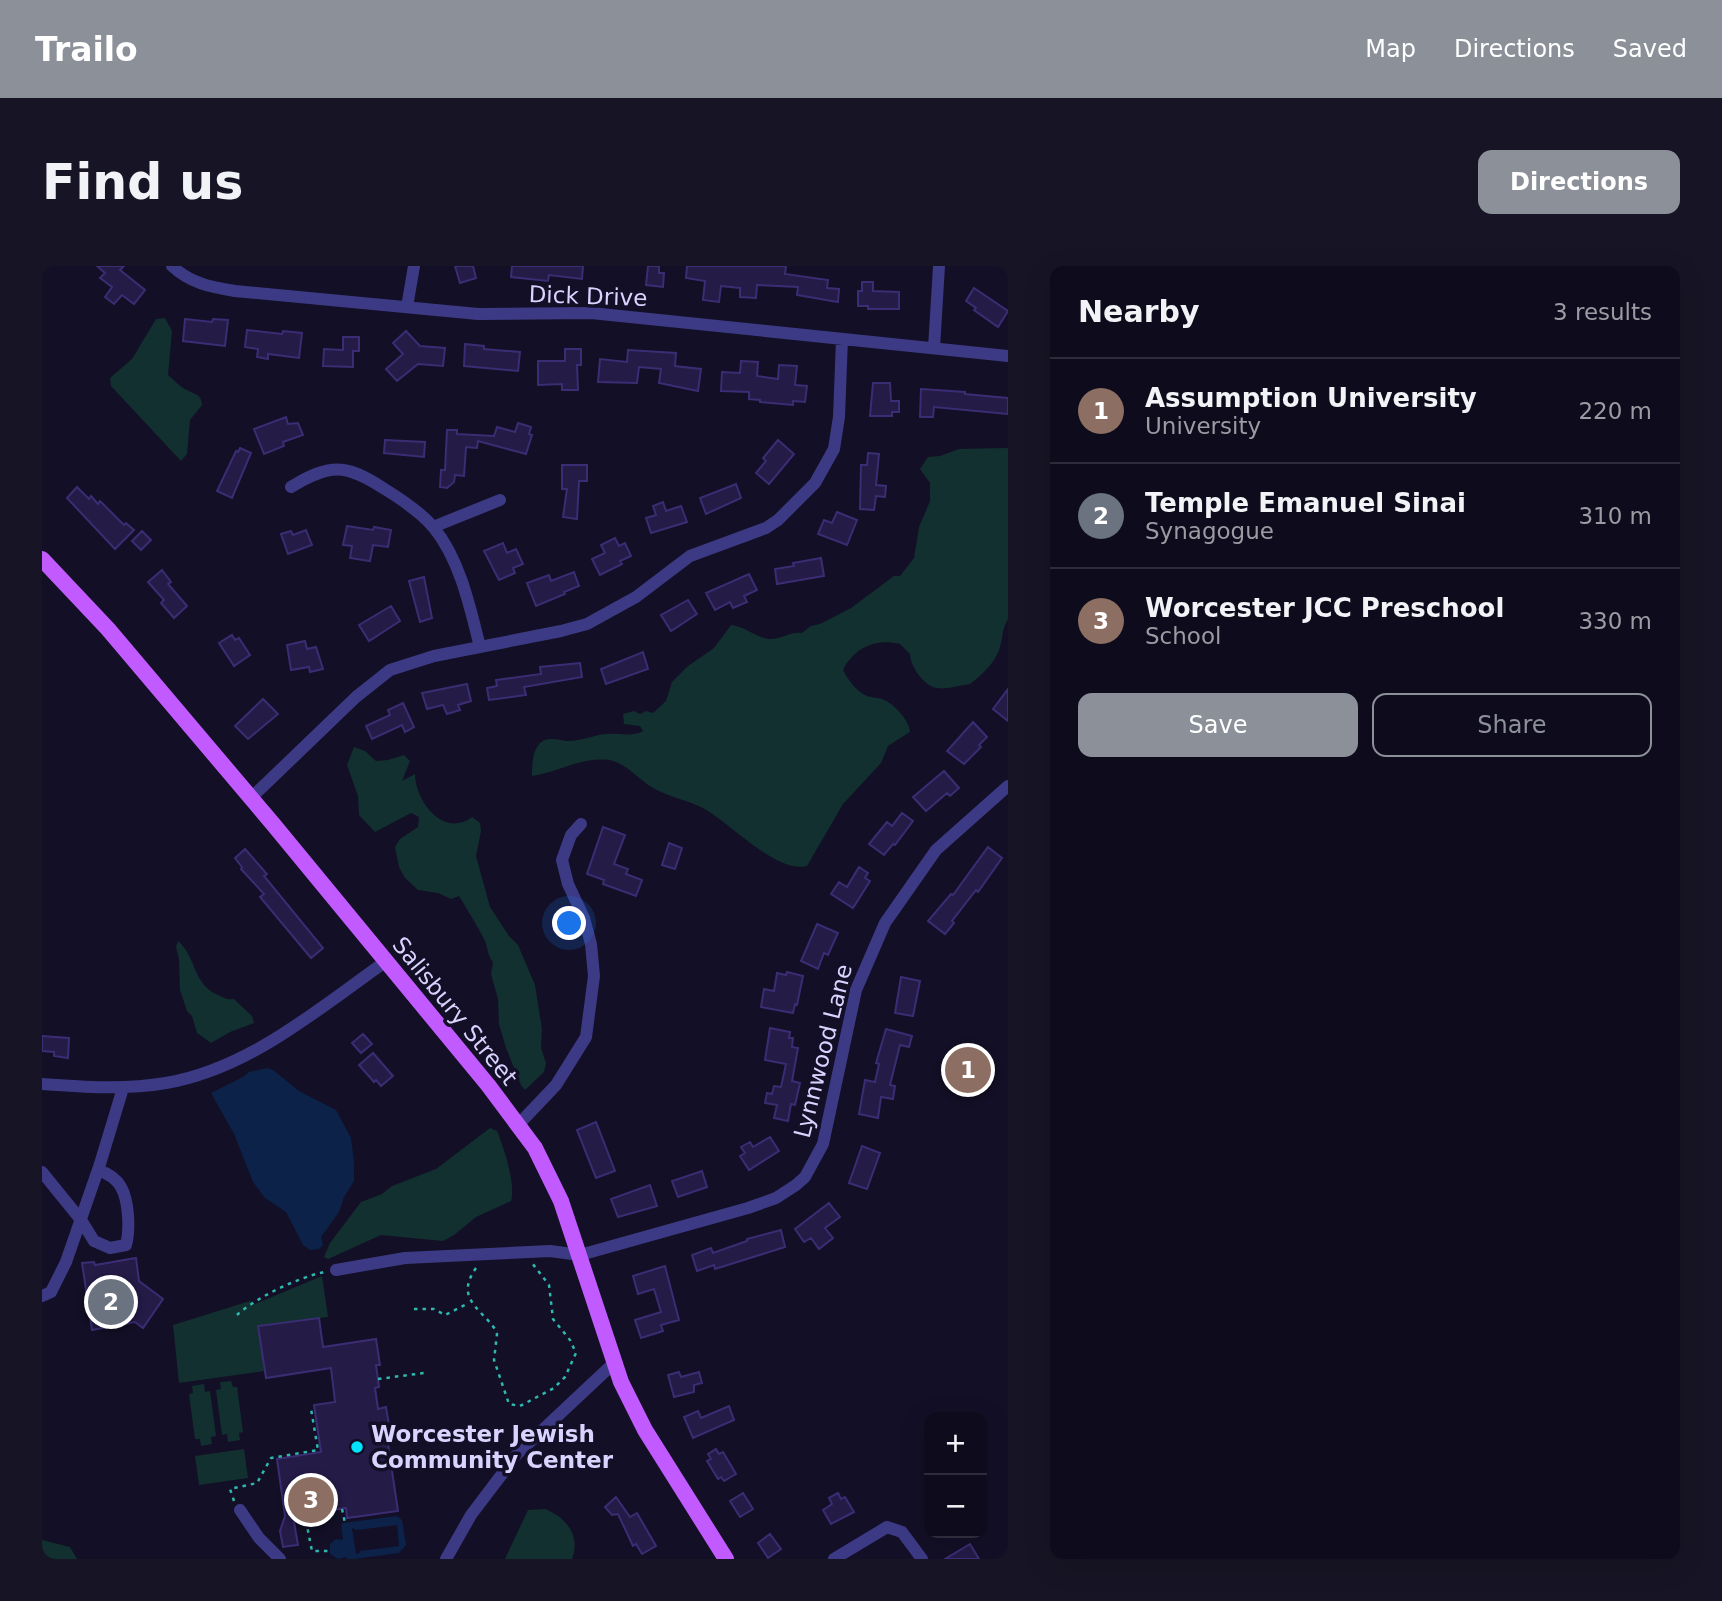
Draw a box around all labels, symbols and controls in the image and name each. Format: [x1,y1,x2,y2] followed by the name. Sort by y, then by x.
[35,30,138,69] text: Trailo
[1365,35,1416,63] text: Map
[1454,35,1575,63] text: Directions
[1613,35,1687,63] text: Saved
[1478,150,1680,214] button: Directions
[42,154,243,211] text: Find us
[528,281,648,311] street label: Dick Drive
[1078,294,1200,329] text: Nearby
[1553,299,1652,325] text: 3 results
[1145,383,1477,413] text: Assumption University
[1093,398,1109,424] text: 1
[1578,398,1652,424] text: 220 m
[1145,413,1261,439] text: University
[1145,488,1466,518] text: Temple Emanuel Sinai
[1093,503,1109,529] text: 2
[1578,503,1652,529] text: 310 m
[1145,518,1274,544] text: Synagogue
[1145,593,1504,623] text: Worcester JCC Preschool
[1093,608,1109,634] text: 3
[1578,608,1652,634] text: 330 m
[1145,623,1221,649] text: School
[1078,693,1358,757] button: Save
[1372,693,1652,757] button: Share
[552,906,586,940] your location
[387,932,523,1090] street label: Salisbury Street
[789,962,857,1140] street label: Lynnwood Lane
[945,1044,991,1096] pin: 1
[88,1276,134,1328] pin: 2
[924,1412,987,1538] map controls
[924,1412,987,1475] button: +
[371,1421,614,1473] place label: Worcester Jewish Community Center
[349,1439,365,1455] marker: Worcester Jewish Community Center
[288,1474,334,1526] pin: 3
[924,1475,987,1538] button: −

